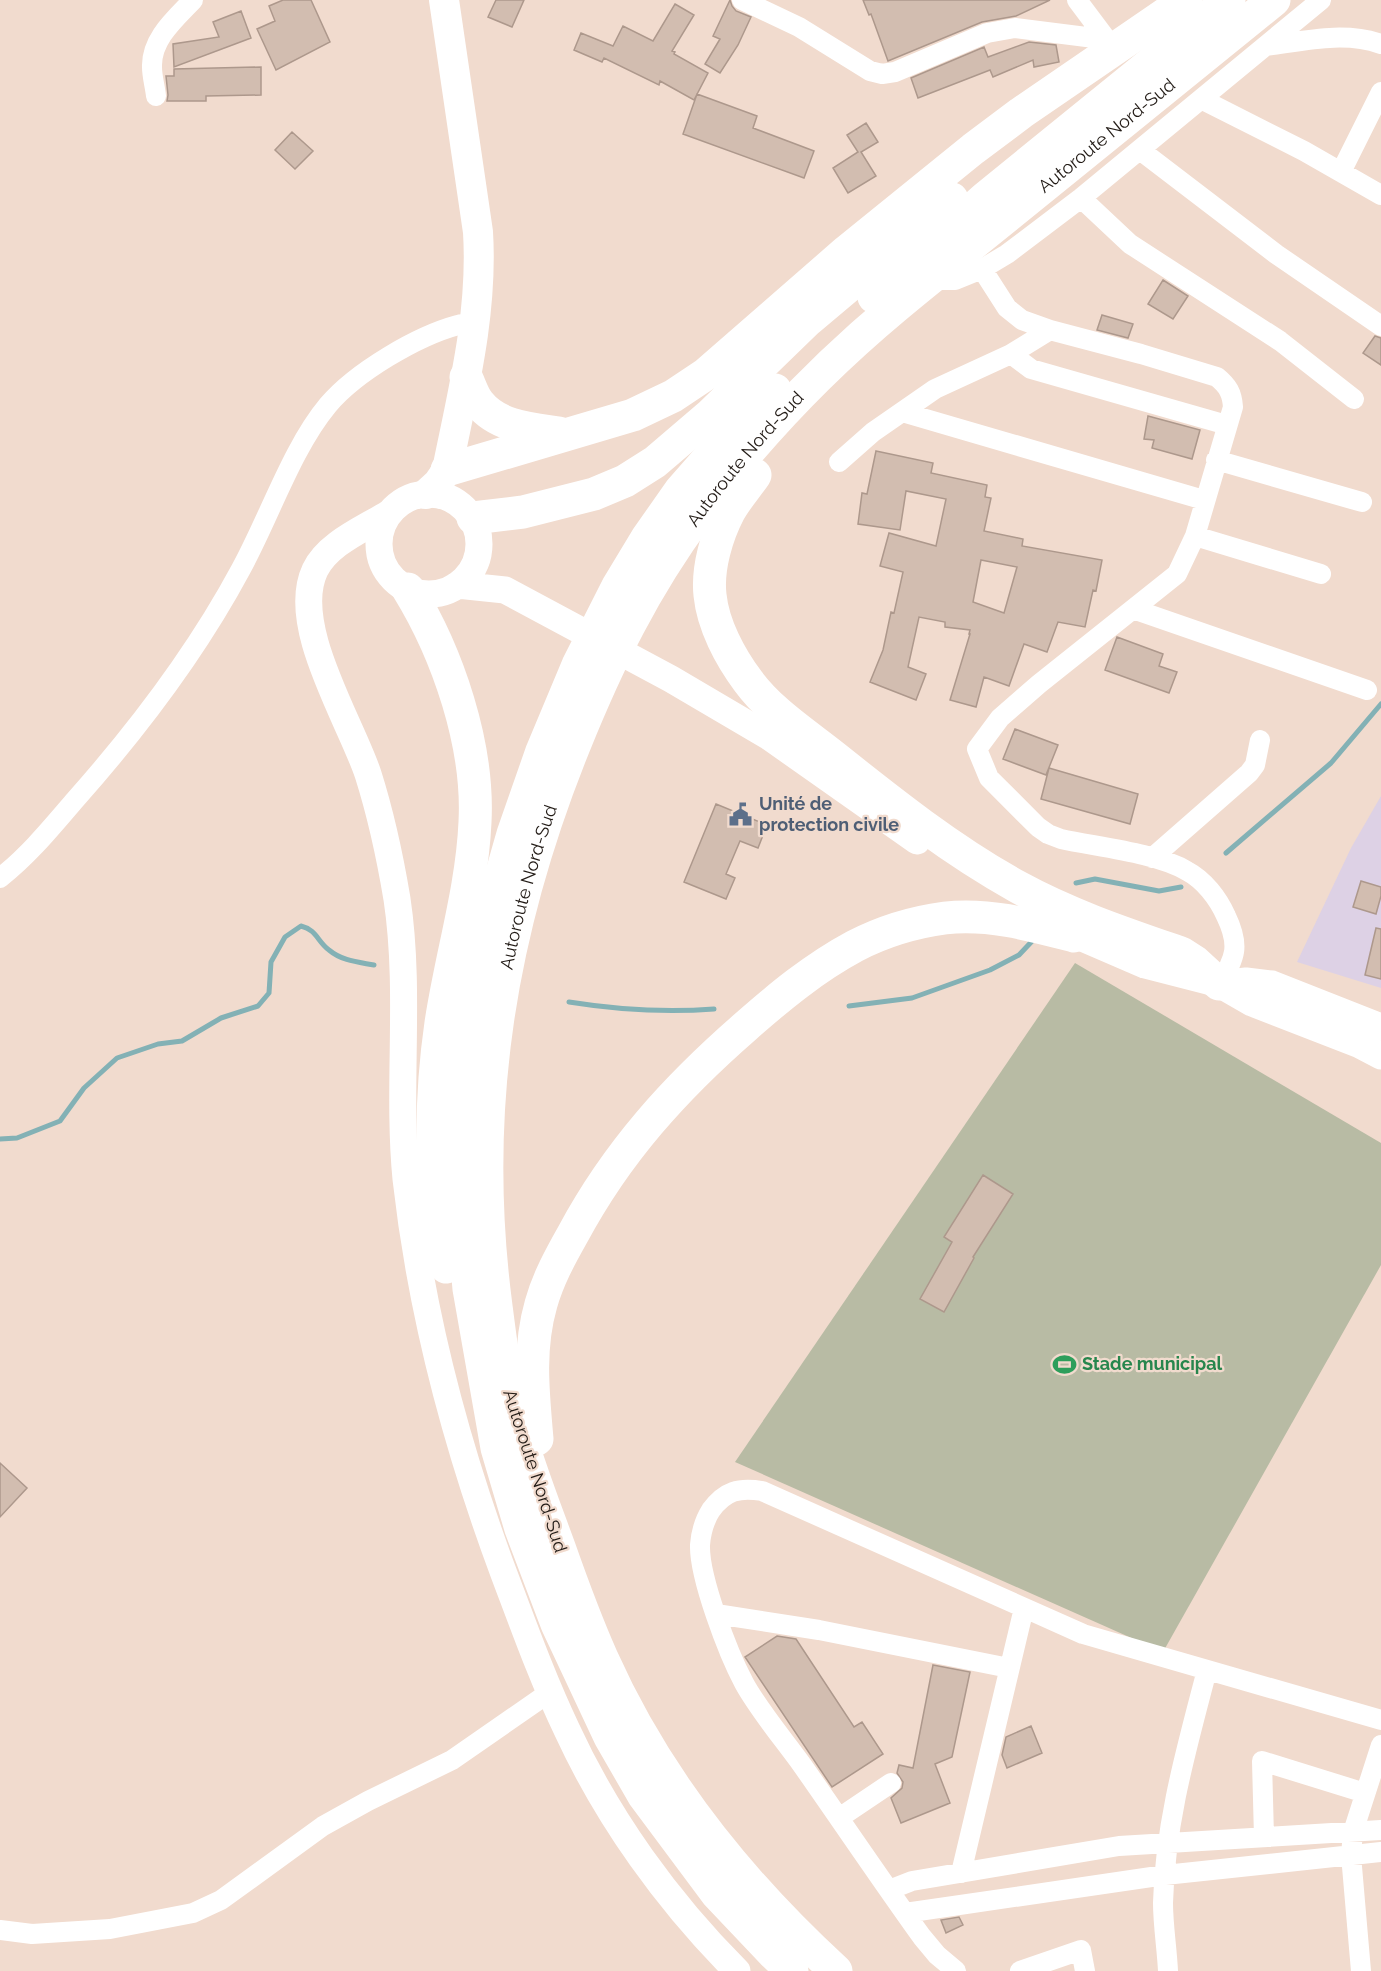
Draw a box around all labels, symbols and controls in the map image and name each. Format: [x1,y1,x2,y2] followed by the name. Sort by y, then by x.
[1034,74,1179,197] street label: Autoroute Nord-Sud
[682,387,808,530] street label: Autoroute Nord-Sud
[759,793,899,835] place label: Unité de protection civile
[728,801,754,827] public building icon: Unité de protection civile
[496,802,561,971] street label: Autoroute Nord-Sud
[1051,1351,1077,1377] sports icon: Stade municipal
[1082,1353,1223,1374] place label: Stade municipal
[499,1387,572,1555] street label: Autoroute Nord-Sud

